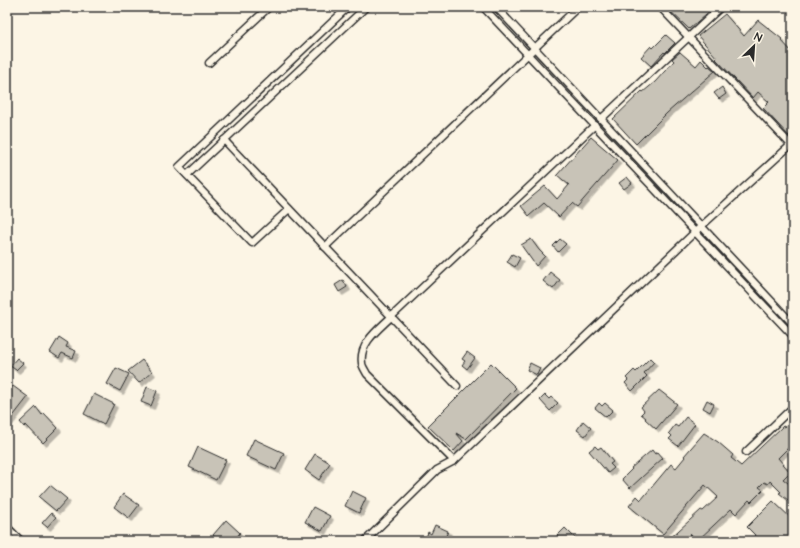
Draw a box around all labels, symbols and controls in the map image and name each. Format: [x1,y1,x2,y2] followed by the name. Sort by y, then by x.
[734,26,774,66] north arrow
[752,29,764,46] text: N

